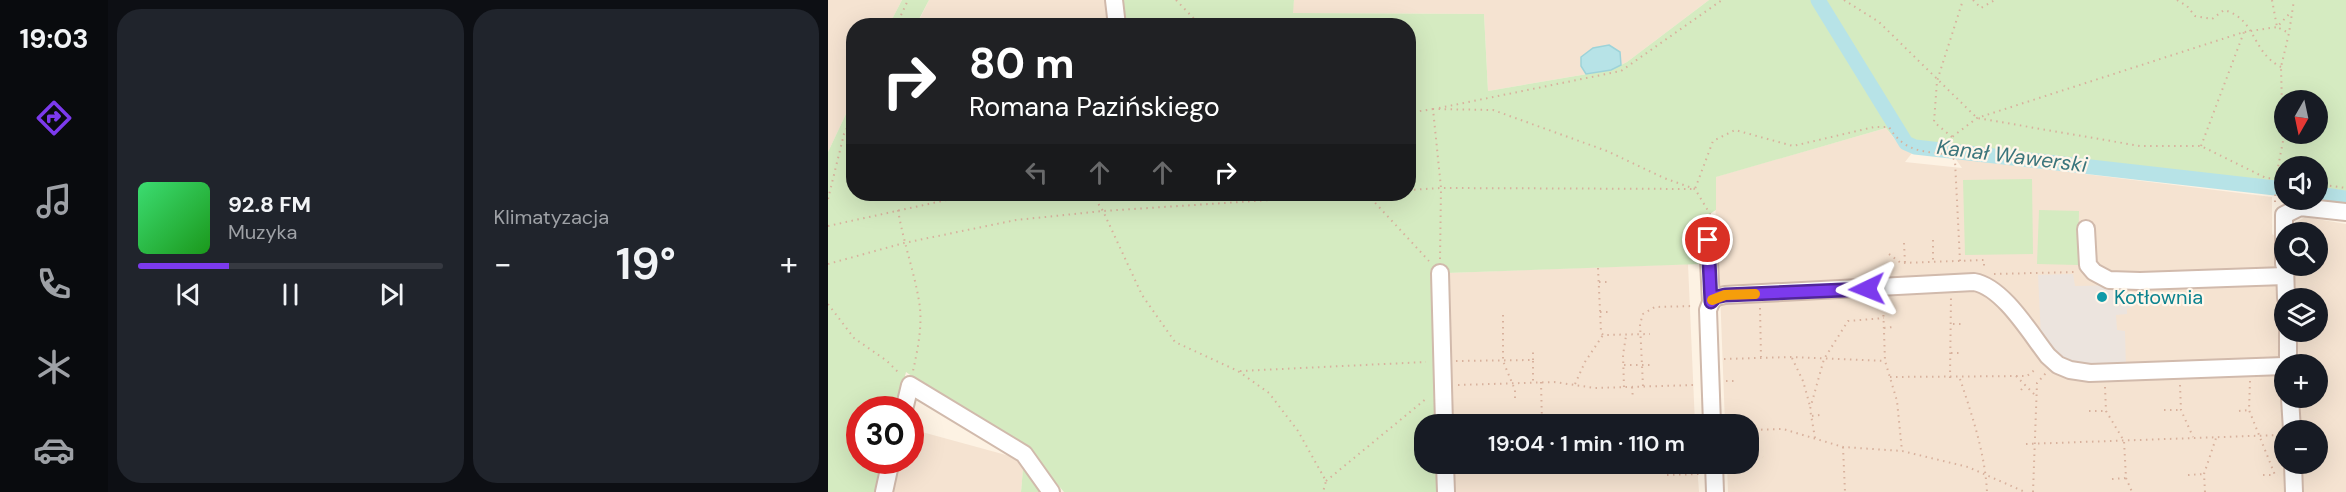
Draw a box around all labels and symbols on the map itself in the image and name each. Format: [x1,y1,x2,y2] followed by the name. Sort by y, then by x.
[2274,90,2328,144] north arrow
[1935,133,2090,179] water label: Kanał Wawerski
[1682,214,1733,265] pin
[1835,257,1899,321] position arrow
[2114,284,2203,310] place label: Kotłownia
[2095,290,2109,304] marker: Kotłownia
[846,396,924,474] speed limit sign: 30

